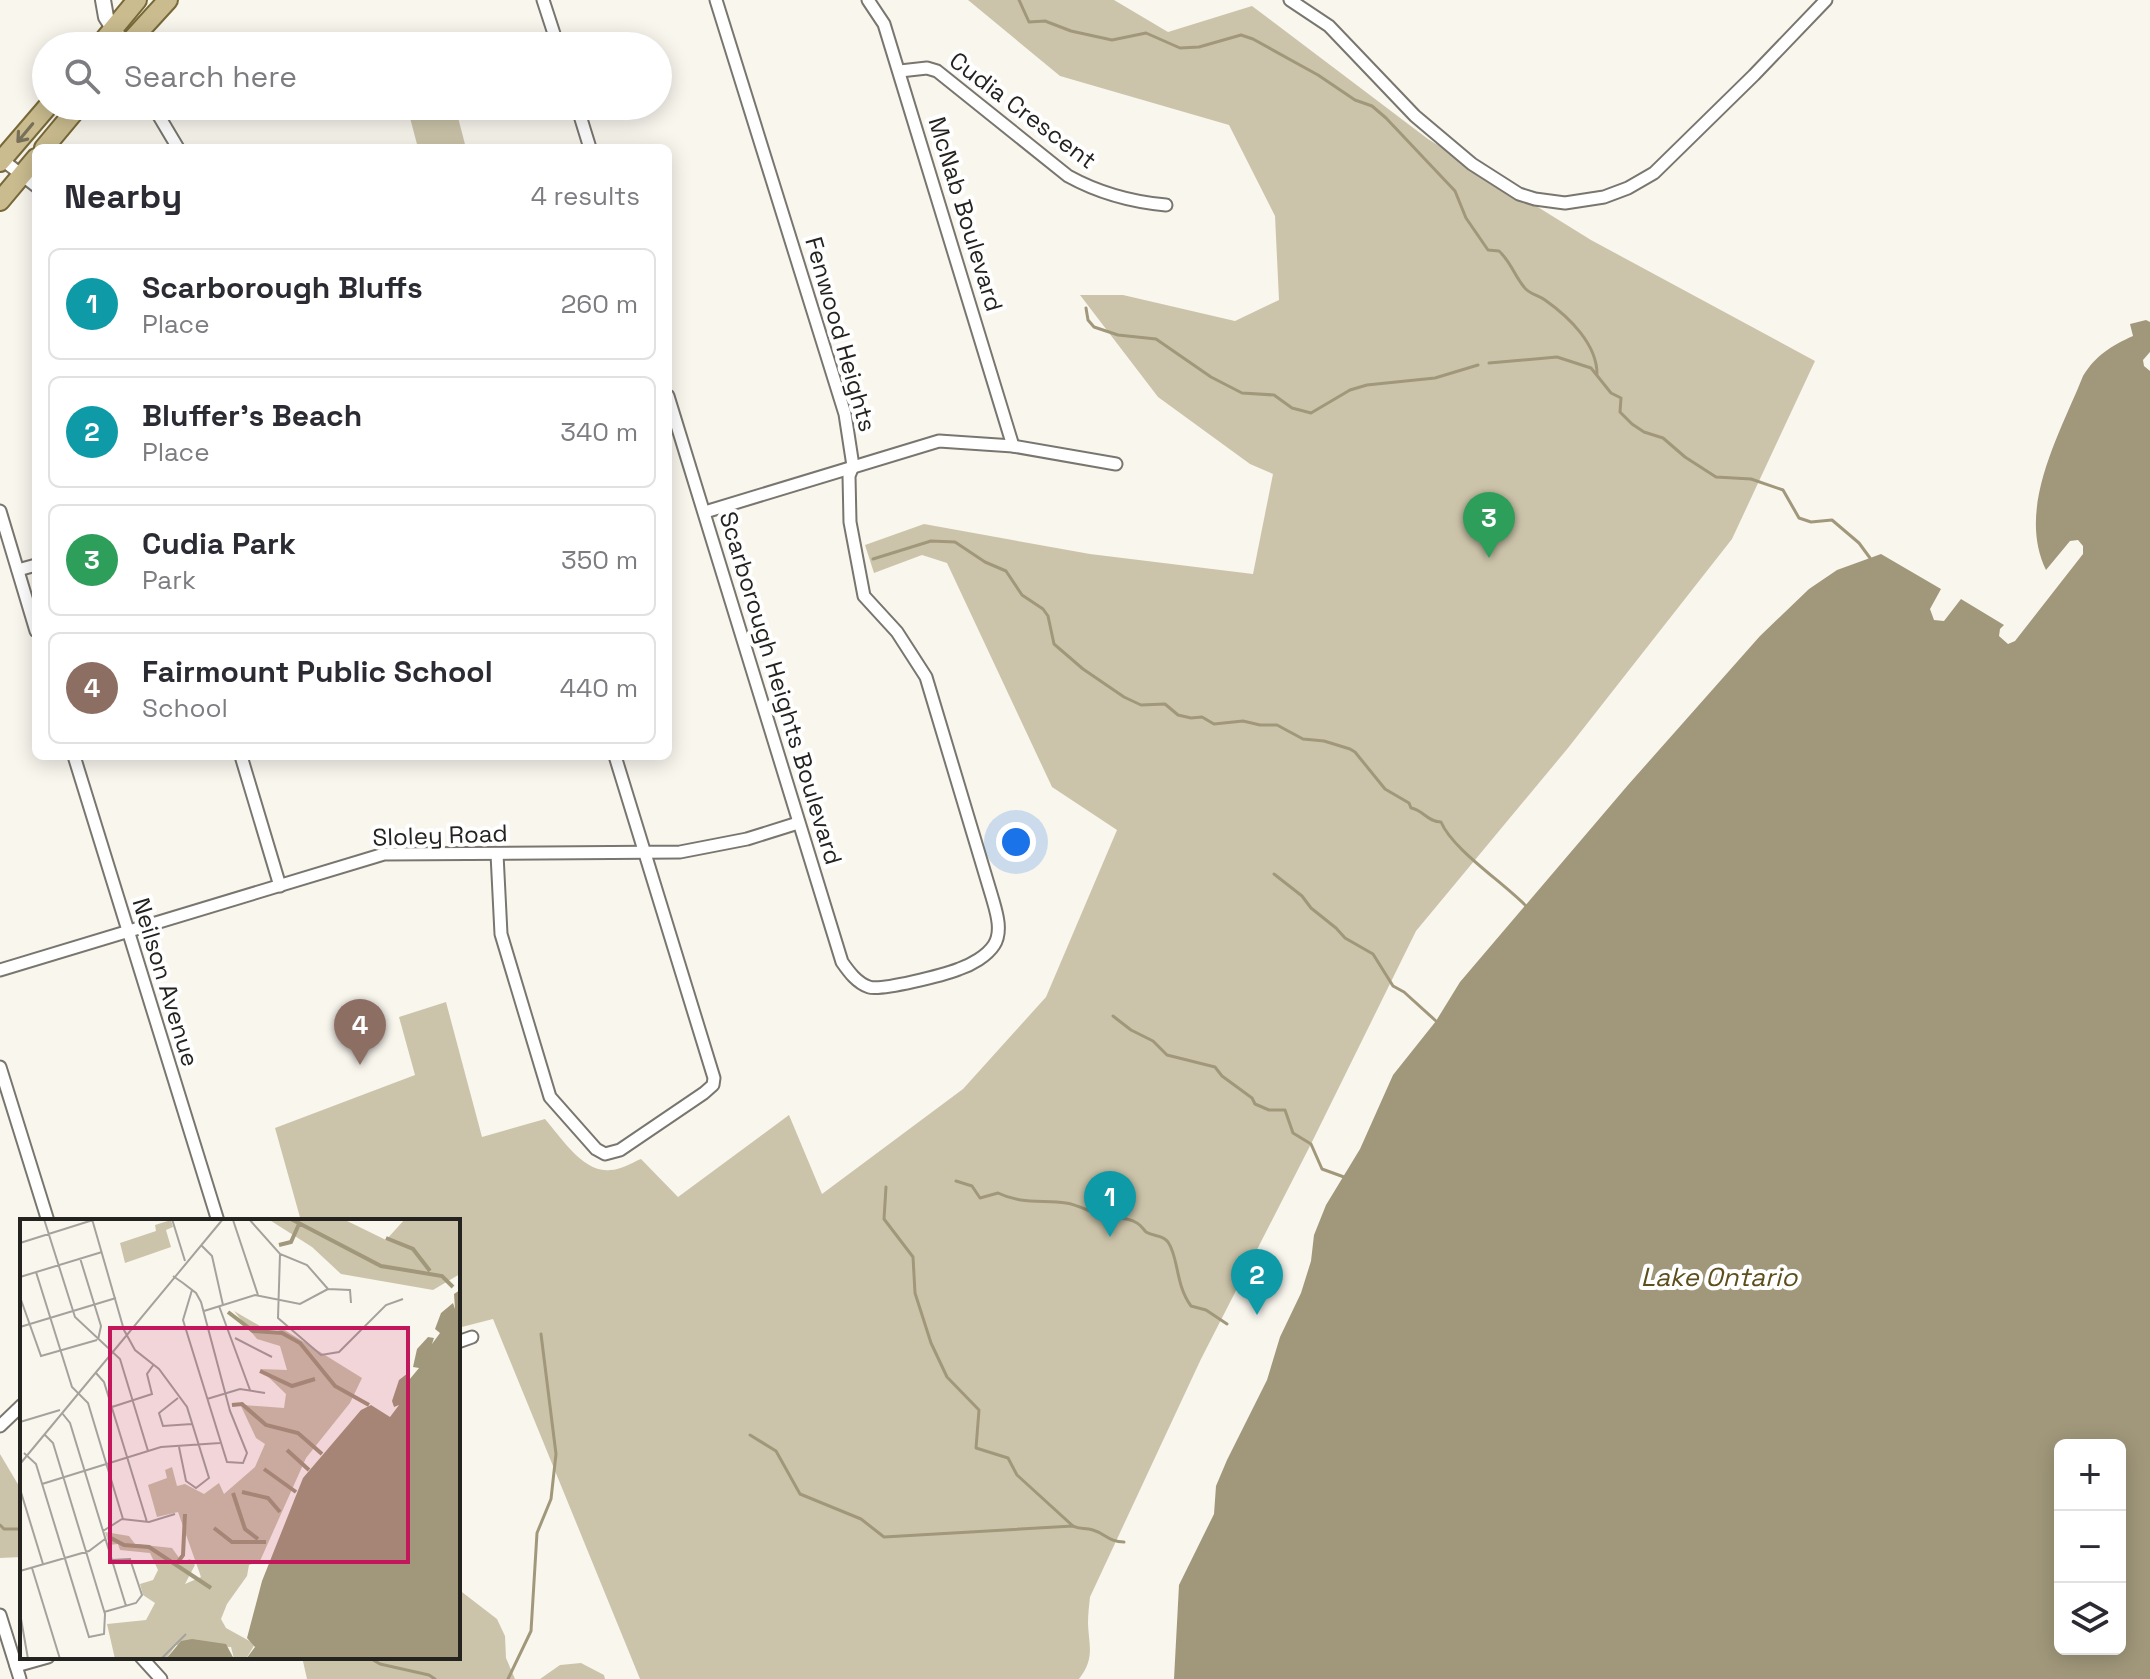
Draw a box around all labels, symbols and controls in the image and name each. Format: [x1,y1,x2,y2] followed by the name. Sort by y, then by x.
[32,32,672,120] search box
[943,45,1103,175] street label: Cudia Crescent
[60,54,104,98] icon: search
[124,57,297,96] text: Search here
[922,113,1010,315] street label: McNab Boulevard
[16,122,34,142] one-way arrow
[64,175,182,218] text: Nearby
[531,179,640,213] text: 4 results
[798,233,884,435] street label: Fenwood Heights
[142,268,423,307] text: Scarborough Bluffs
[86,287,98,321] text: 1
[561,287,638,321] text: 260 m
[142,307,210,341] text: Place
[142,396,362,435] text: Bluffer's Beach
[84,415,100,449] text: 2
[560,415,638,449] text: 340 m
[142,435,210,469] text: Place
[1463,492,1515,558] pin: 3
[712,508,850,868] street label: Scarborough Heights Boulevard
[142,524,296,563] text: Cudia Park
[84,543,100,577] text: 3
[561,543,638,577] text: 350 m
[142,563,196,597] text: Park
[142,652,493,691] text: Fairmount Public School
[84,671,100,705] text: 4
[560,671,638,705] text: 440 m
[142,691,228,725] text: School
[372,817,508,853] street label: Sloley Road
[996,822,1036,862] your location
[126,894,206,1070] street label: Neilson Avenue
[334,999,386,1065] pin: 4
[1084,1171,1136,1237] pin: 1
[20,1219,460,1659] inset map
[1231,1249,1283,1315] pin: 2
[1641,1260,1798,1294] water label: Lake Ontario
[2054,1439,2126,1655] map controls
[2054,1439,2126,1511] button: +
[2054,1511,2126,1583] button: −
[2054,1583,2126,1655] button: layers

